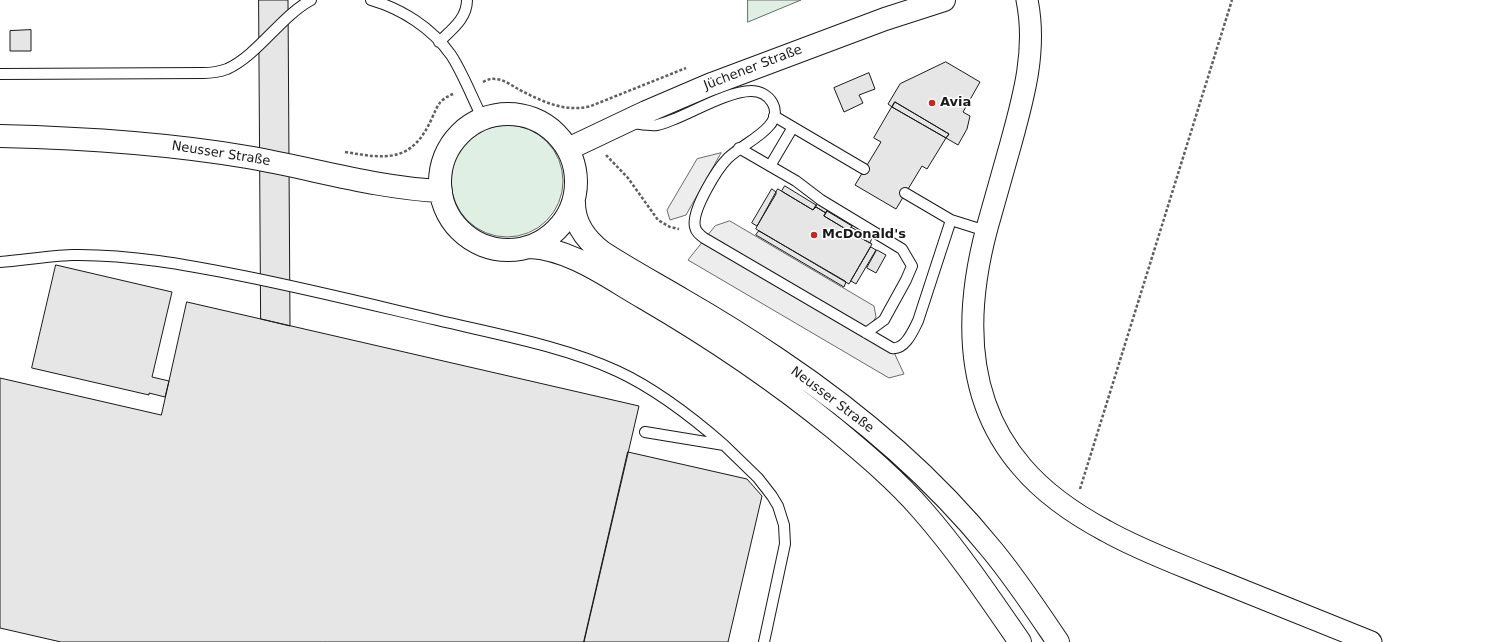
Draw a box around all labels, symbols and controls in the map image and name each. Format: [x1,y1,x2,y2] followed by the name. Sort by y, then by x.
[702,42,804,94] street label: Jüchener Straße
[940,95,971,111] place label: Avia
[927,98,937,108] marker: Avia
[170,138,272,170] street label: Neusser Straße
[822,227,906,243] place label: McDonald's
[809,230,819,240] marker: McDonald's
[787,364,877,436] street label: Neusser Straße

